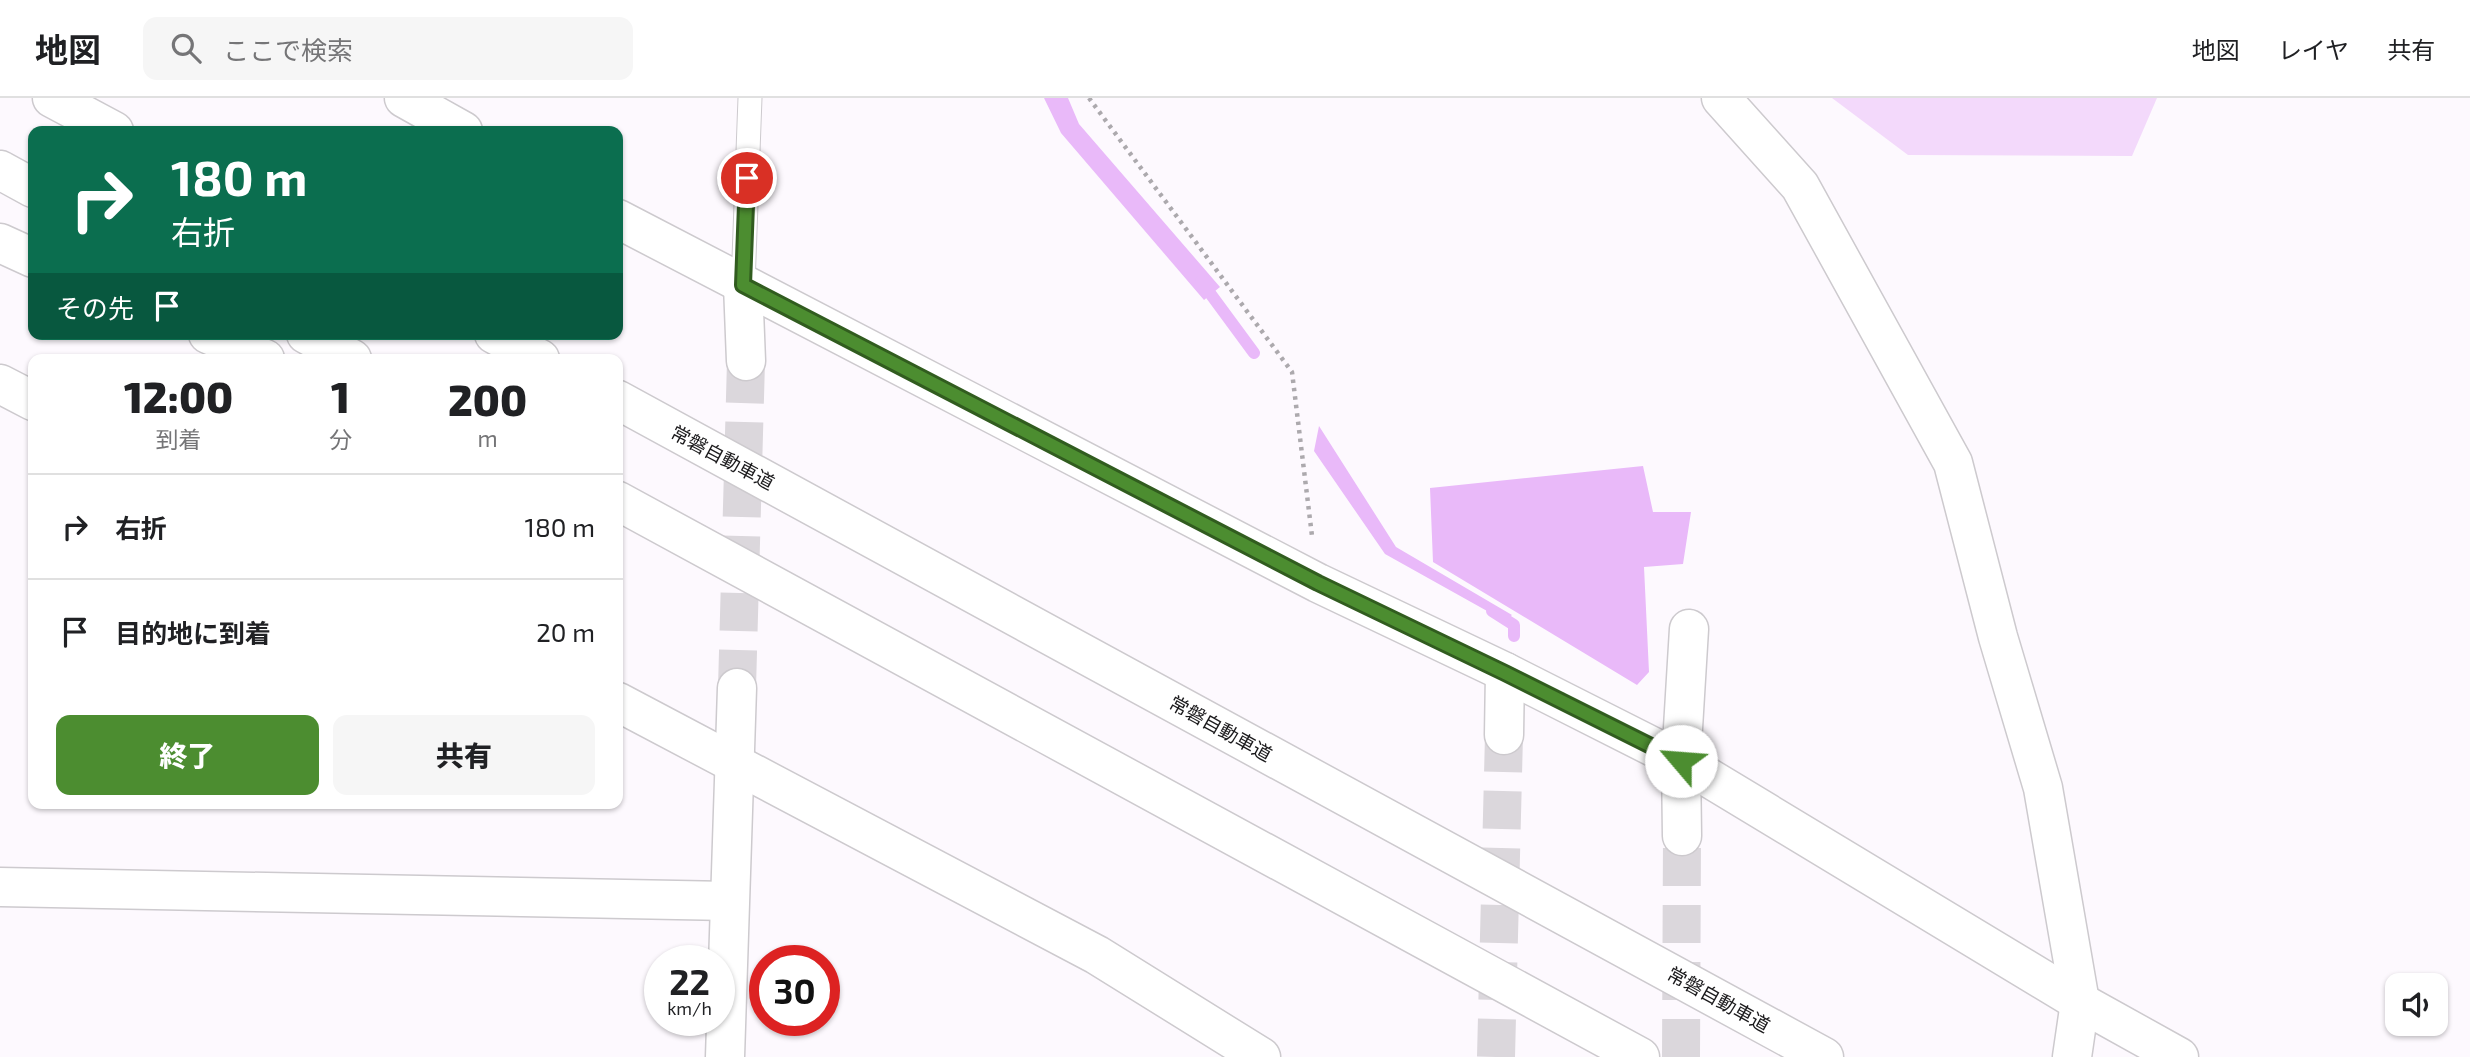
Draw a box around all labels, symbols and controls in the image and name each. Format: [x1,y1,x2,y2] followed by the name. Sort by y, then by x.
[143,17,633,80] search box
[35,29,101,69] text: 地図
[167,29,205,67] icon: search
[223,34,353,65] text: ここで検索
[2192,35,2240,64] text: 地図
[2278,35,2349,64] text: レイヤ
[2387,35,2435,64] text: 共有
[171,147,307,206] text: 180 m
[717,148,777,208] pin
[56,154,147,245] icon: right
[728,159,766,197] icon: arrive
[171,212,235,250] text: 右折
[148,287,186,325] icon: arrive
[56,292,134,323] text: その先
[124,371,233,421] text: 12:00
[331,371,350,421] text: 1
[448,374,527,424] text: 200
[667,420,779,494] street label: 常磐自動車道
[477,424,498,452] text: m
[156,425,202,453] text: 到着
[329,425,352,453] text: 分
[56,508,94,546] icon: right
[525,511,595,542] text: 180 m
[115,512,167,543] text: 右折
[56,613,94,651] icon: arrive
[536,616,595,647] text: 20 m
[115,617,271,648] text: 目的地に到着
[1166,690,1276,766] street label: 常磐自動車道
[56,715,319,795] button: 終了
[333,715,595,795] button: 共有
[1644,724,1718,798] position arrow
[749,945,840,1036] speed limit sign: 30
[669,960,710,1002] text: 22
[1664,961,1774,1037] street label: 常磐自動車道
[2385,973,2448,1036] map controls
[2385,973,2448,1036] button: sound
[667,997,712,1019] text: km/h

